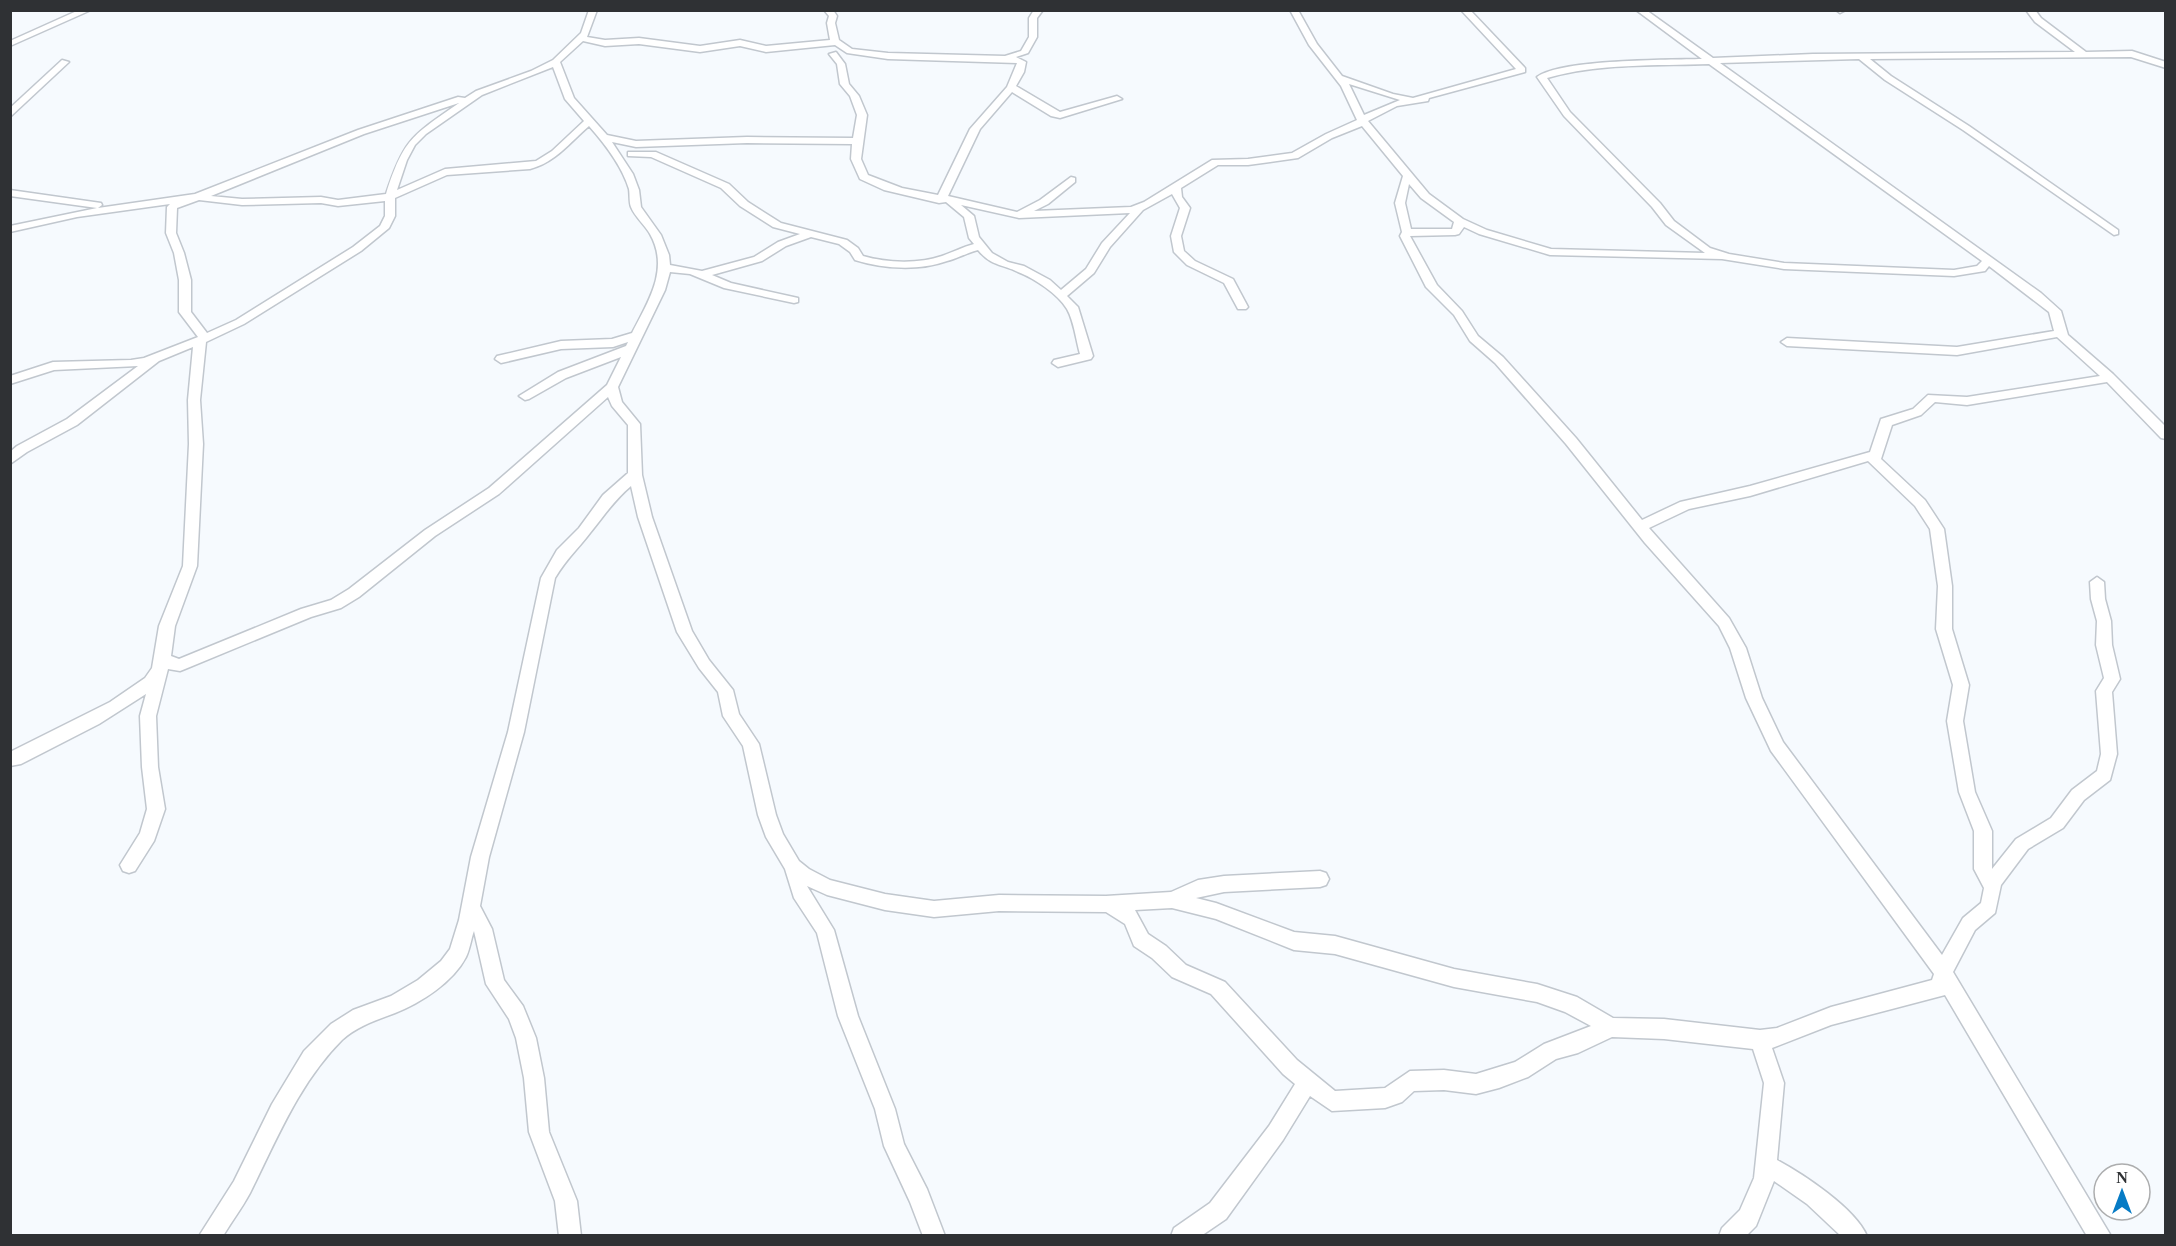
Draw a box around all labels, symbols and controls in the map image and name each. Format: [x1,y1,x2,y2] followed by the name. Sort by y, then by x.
[2092,1162,2152,1222] north arrow
[2116,1169,2128,1186] text: N

